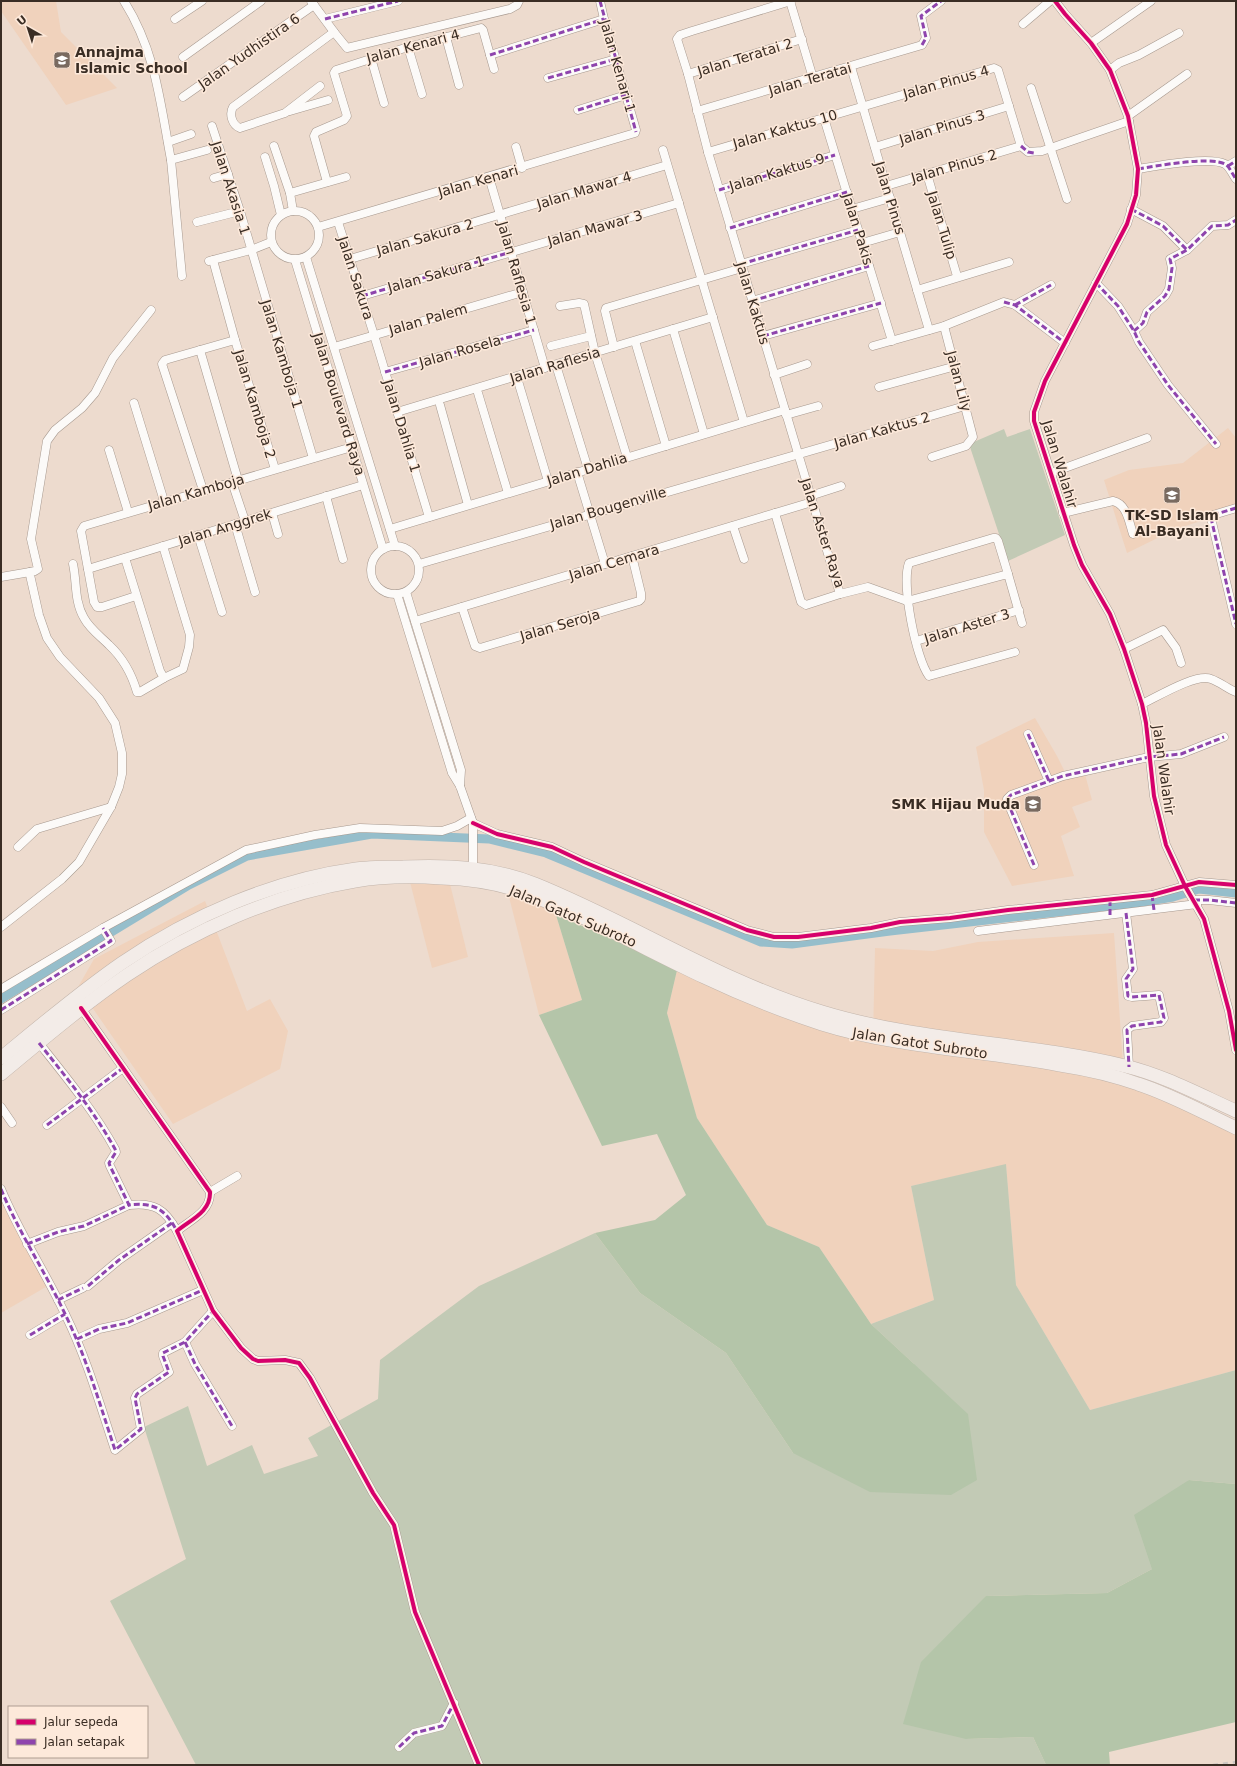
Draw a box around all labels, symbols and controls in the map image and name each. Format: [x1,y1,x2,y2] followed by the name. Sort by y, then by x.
[8,8,48,48] north arrow
[194,10,303,93] street label: Jalan Yudhistira 6
[14,13,30,28] text: U
[597,17,639,114] street label: Jalan Kenari 1
[364,26,462,66] street label: Jalan Kenari 4
[694,35,795,79] street label: Jalan Teratai 2
[75,44,188,76] place label: Annajma Islamic School
[52,50,72,70] school or university icon: Annajma Islamic School
[766,60,853,99] street label: Jalan Teratai
[900,62,991,102] street label: Jalan Pinus 4
[730,106,839,152] street label: Jalan Kaktus 10
[896,106,987,148] street label: Jalan Pinus 3
[208,138,254,237] street label: Jalan Akasia 1
[908,146,999,186] street label: Jalan Pinus 2
[726,150,827,194] street label: Jalan Kaktus 9
[871,159,909,236] street label: Jalan Pinus
[435,162,520,200] street label: Jalan Kenari
[534,168,633,212] street label: Jalan Mawar 4
[924,188,960,261] street label: Jalan Tulip
[839,190,876,267] street label: Jalan Pakis
[545,207,644,250] street label: Jalan Mawar 3
[374,215,475,259] street label: Jalan Sakura 2
[494,218,539,327] street label: Jalan Raflesia 1
[335,233,377,322] street label: Jalan Sakura
[385,252,486,296] street label: Jalan Sakura 1
[733,259,773,346] street label: Jalan Kaktus
[258,297,306,410] street label: Jalan Kamboja 1
[386,300,469,338] street label: Jalan Palem
[309,330,368,477] street label: Jalan Boulevard Raya
[416,332,503,371] street label: Jalan Rosela
[507,344,602,387] street label: Jalan Raflesia
[231,347,279,460] street label: Jalan Kamboja 2
[943,348,975,413] street label: Jalan Lily
[380,377,424,474] street label: Jalan Dahlia 1
[831,409,932,452] street label: Jalan Kaktus 2
[1039,417,1081,510] street label: Jalan Walahir
[544,449,629,489] street label: Jalan Dahlia
[145,471,246,514] street label: Jalan Kamboja
[797,475,848,590] street label: Jalan Aster Raya
[547,484,668,533] street label: Jalan Bougenville
[1162,485,1182,505] school or university icon: TK-SD Islam Al-Bayani
[175,505,275,549] street label: Jalan Anggrek
[1125,507,1219,539] place label: TK-SD Islam Al-Bayani
[566,541,661,584] street label: Jalan Cemara
[921,605,1012,647] street label: Jalan Aster 3
[517,606,602,644] street label: Jalan Seroja
[1150,723,1178,816] street label: Jalan Walahir
[1023,794,1043,814] school or university icon: SMK Hijau Muda
[891,796,1020,812] place label: SMK Hijau Muda
[506,882,639,950] street label: Jalan Gatot Subroto
[850,1024,989,1062] street label: Jalan Gatot Subroto
[8,1706,148,1758] legend
[43,1715,118,1729] text: Jalur sepeda
[43,1735,125,1749] text: Jalan setapak

